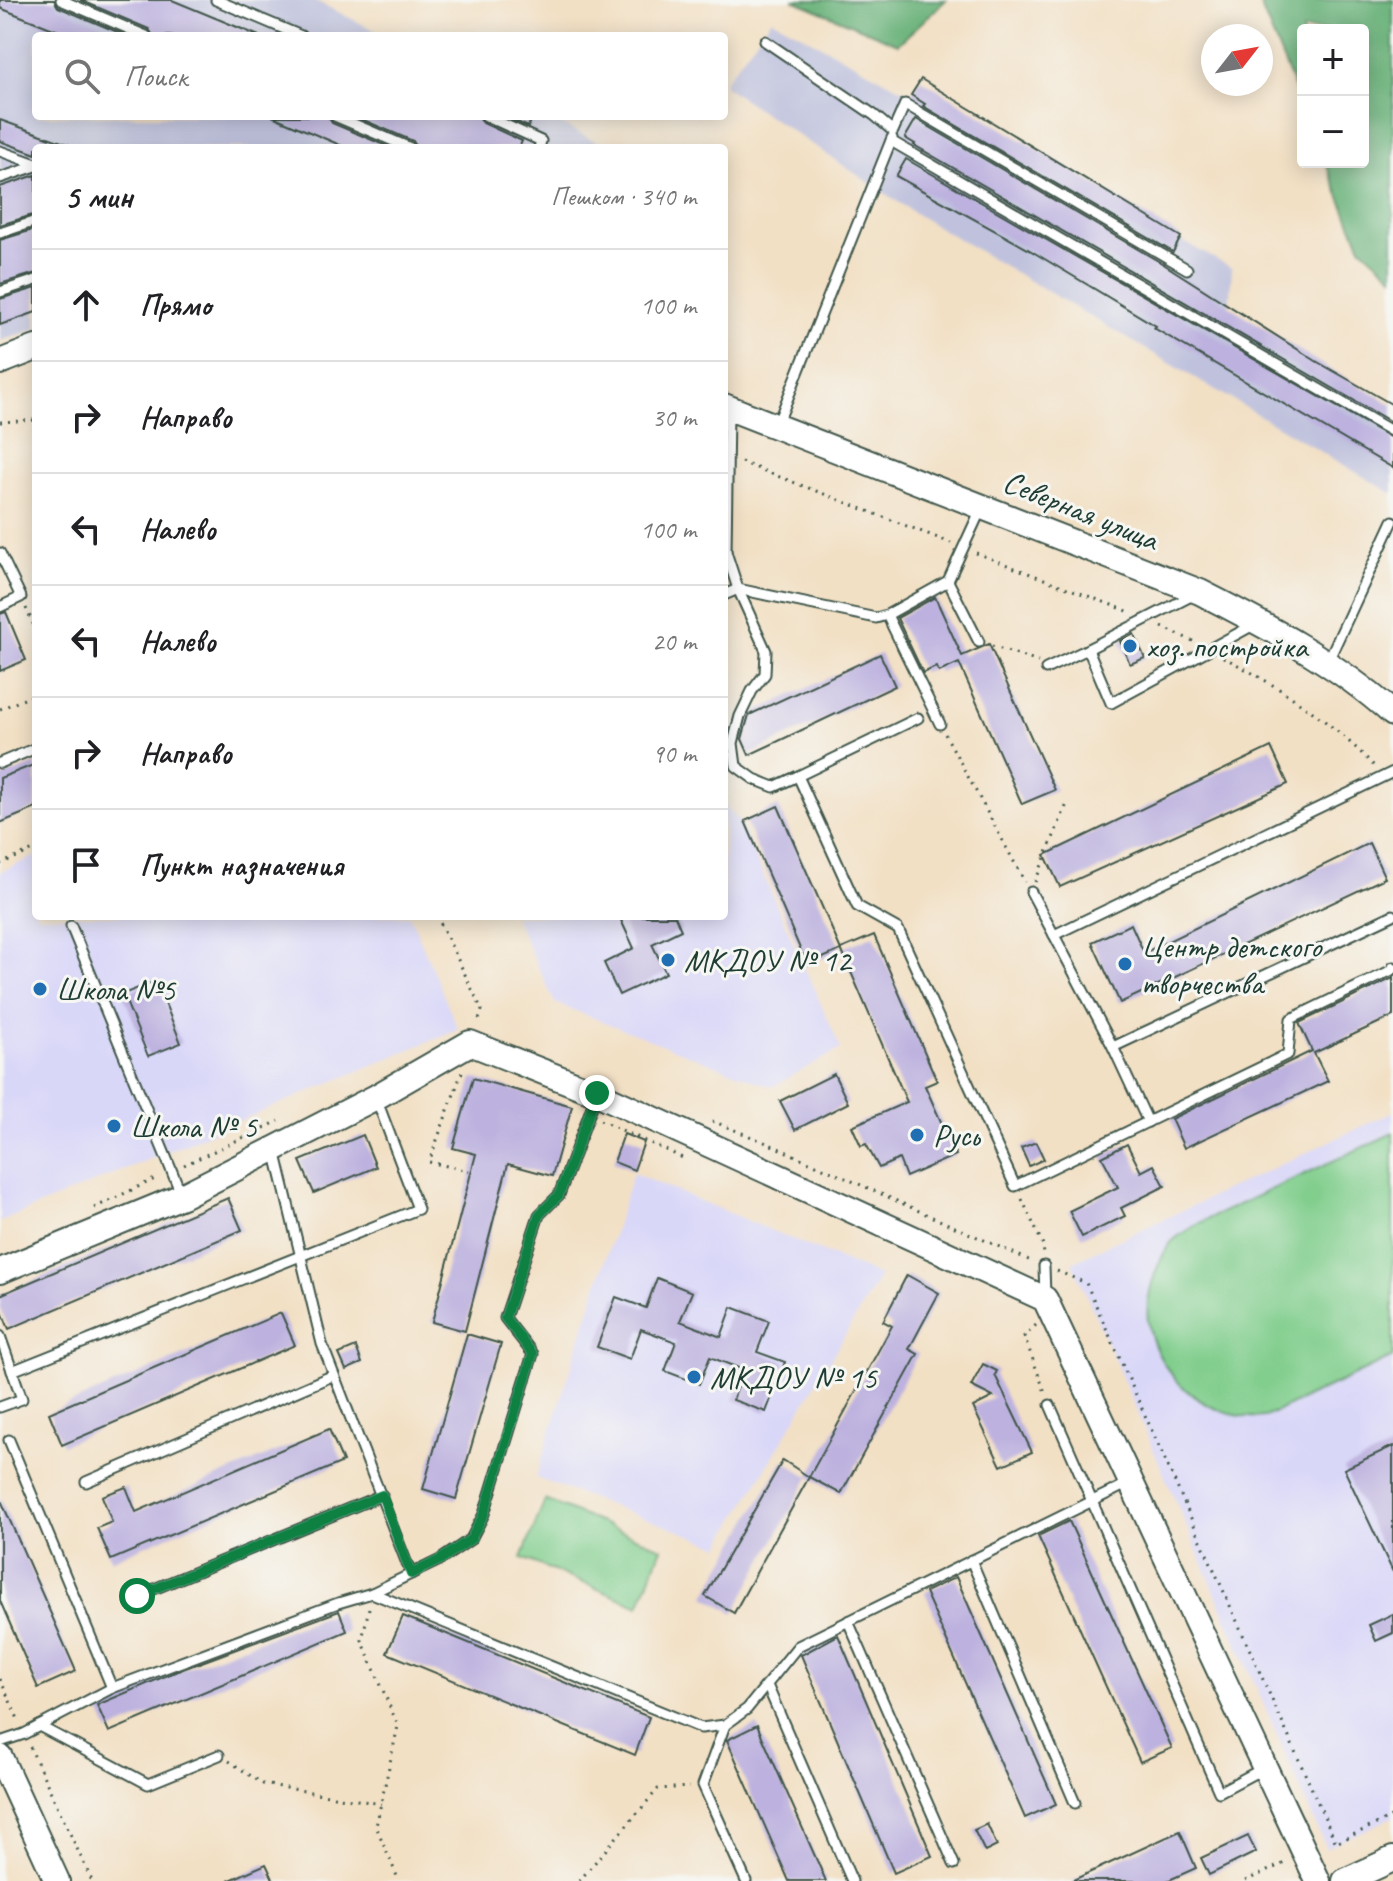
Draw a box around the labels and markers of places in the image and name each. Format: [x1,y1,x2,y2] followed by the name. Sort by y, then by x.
[1146,626,1309,667] place label: хоз. постройка
[1121,637,1139,655] marker: хоз. постройка
[1141,926,1323,1004] place label: Центр детского творчества
[684,940,853,981] place label: МКДОУ № 12
[659,951,677,969] marker: МКДОУ № 12
[1116,955,1134,973] marker: Центр детского творчества
[56,969,177,1010] place label: Школа №5
[31,980,49,998] marker: Школа №5
[130,1106,259,1147] place label: Школа № 5
[933,1115,981,1156] place label: Русь
[105,1117,123,1135] marker: Школа № 5
[908,1126,926,1144] marker: Русь
[710,1357,878,1398] place label: МКДОУ № 15
[685,1368,703,1386] marker: МКДОУ № 15

